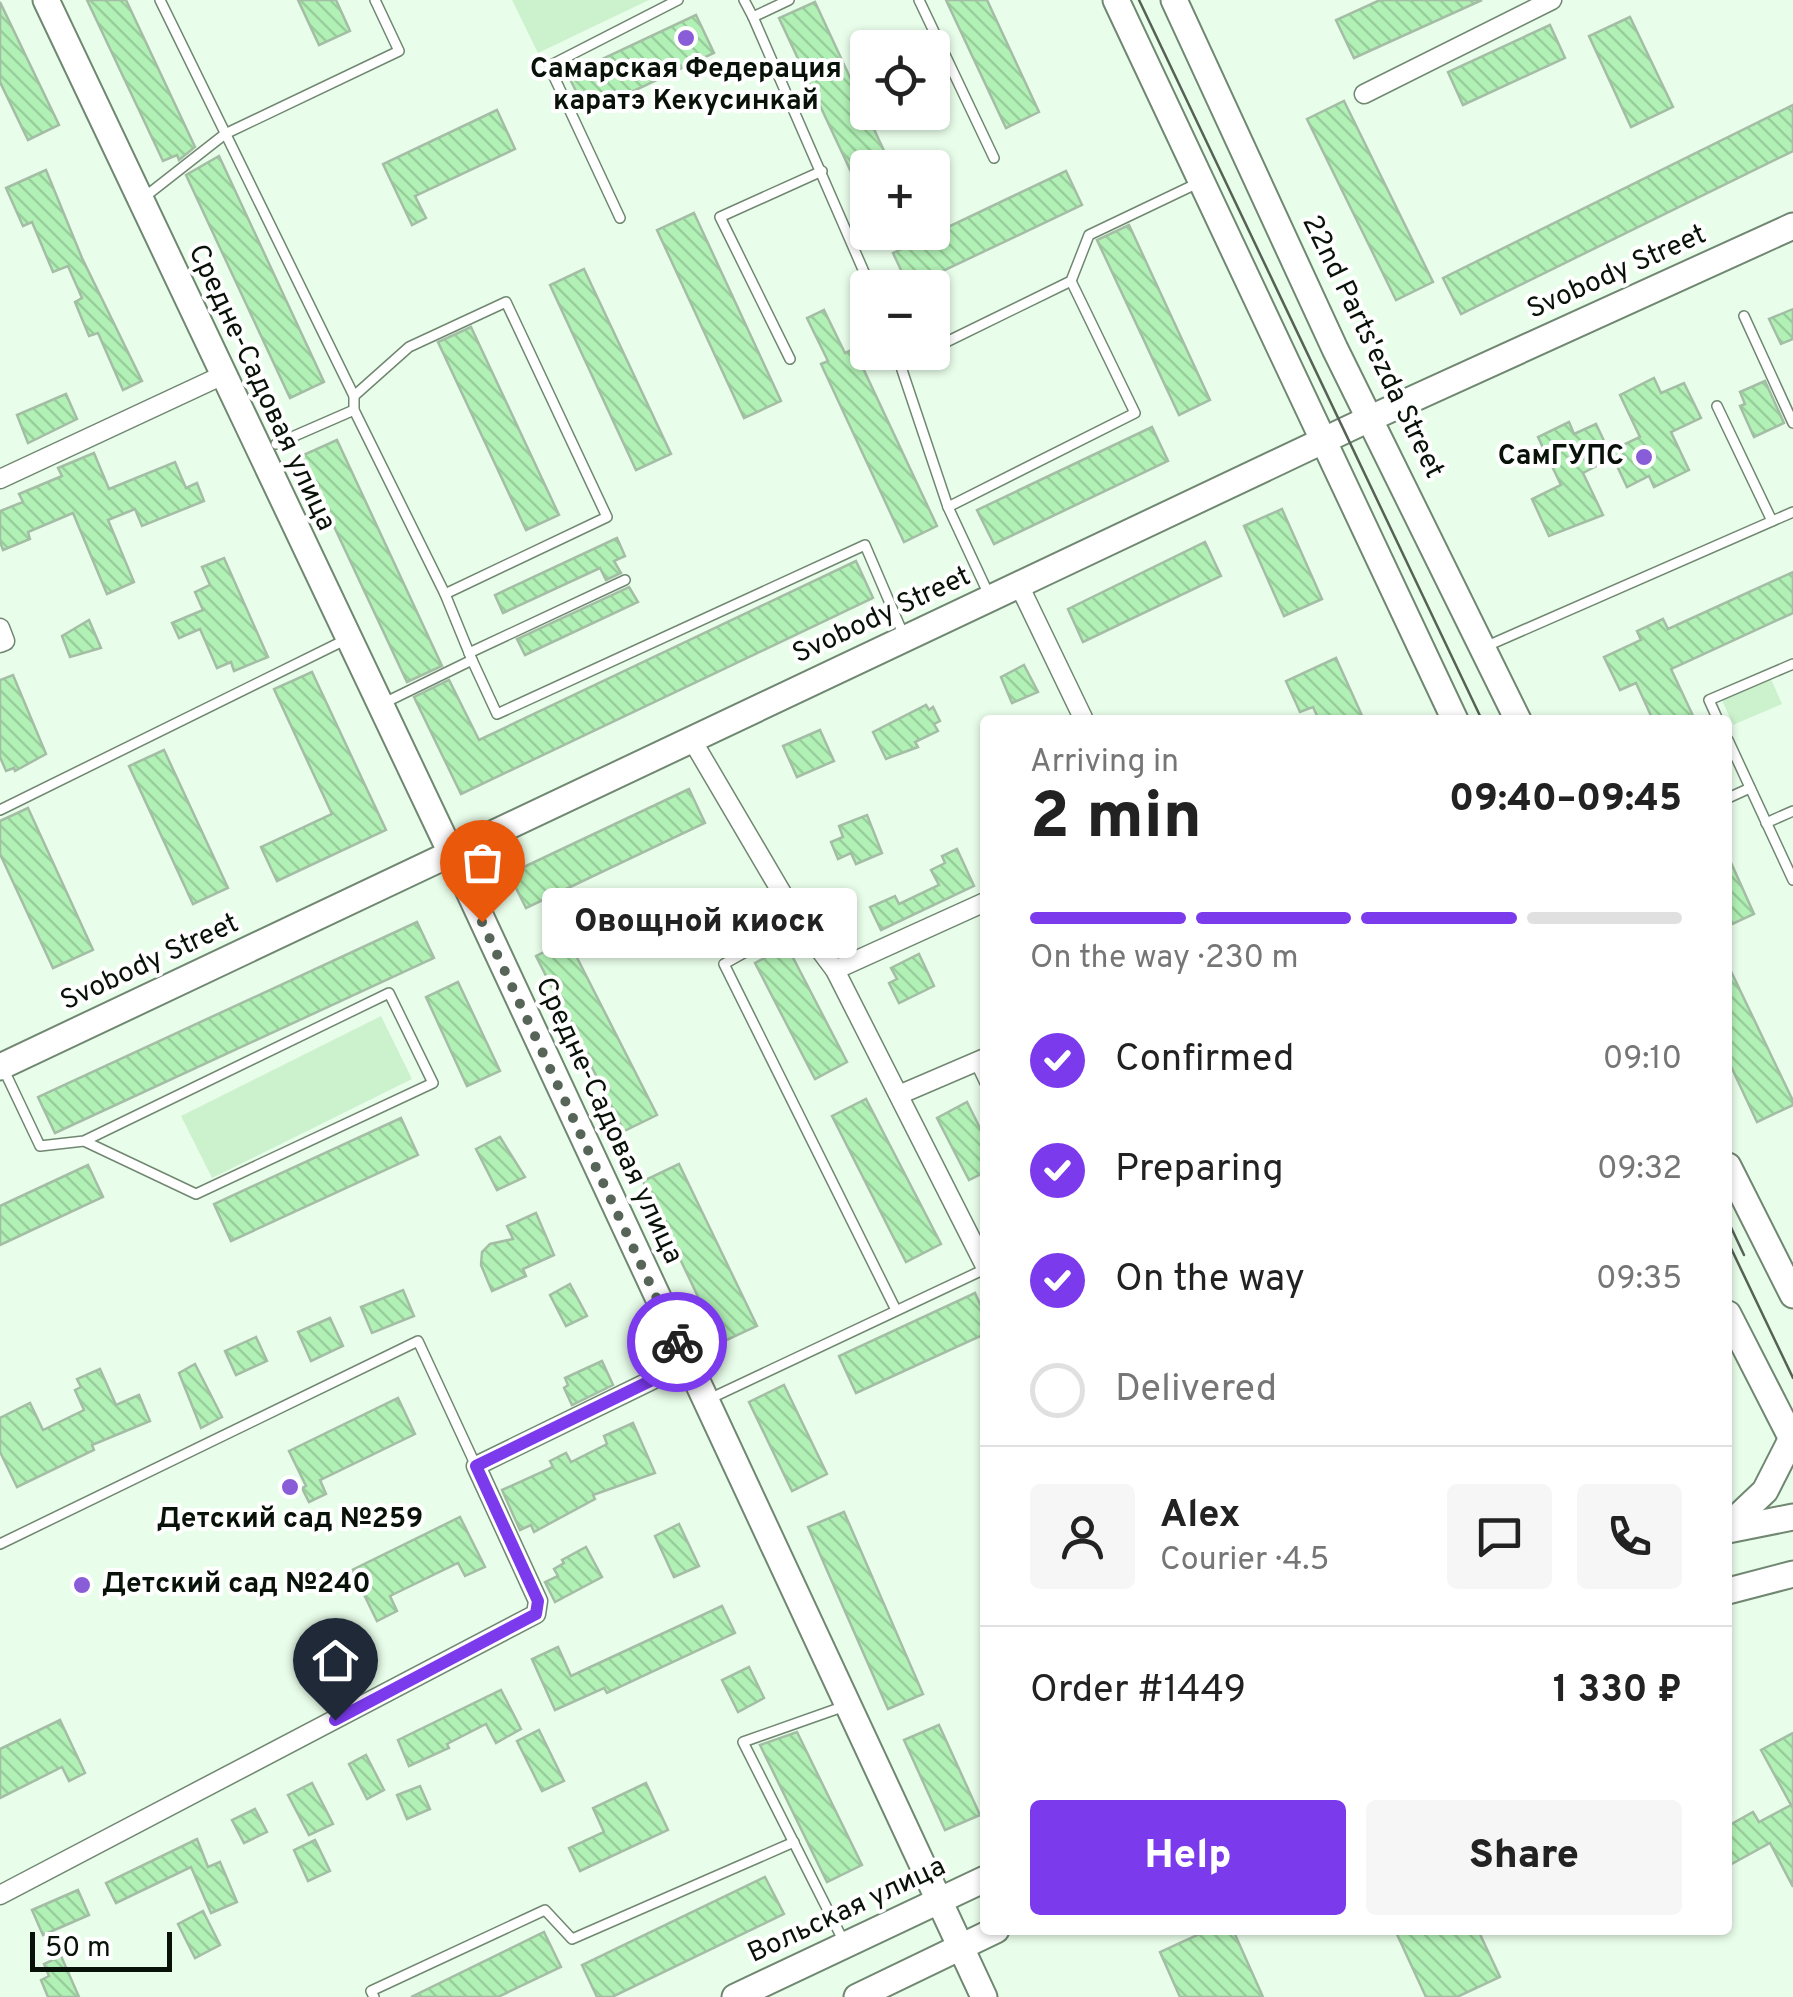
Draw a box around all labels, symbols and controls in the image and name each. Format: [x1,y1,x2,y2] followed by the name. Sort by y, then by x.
[675,27,697,49] marker: Самарская Федерация каратэ Кекусинкай
[850,30,950,370] map controls
[850,30,950,130] button: locate
[530,52,842,120] place label: Самарская Федерация каратэ Кекусинкай
[850,150,950,250] button: +
[1293,209,1451,485] street label: 22nd Parts'ezda Street
[1522,217,1712,329] street label: Svobody Street
[179,239,343,537] street label: Средне-Садовая улица
[850,270,950,370] button: −
[1498,439,1624,475] place label: СамГУПС
[1633,446,1655,468] marker: СамГУПС
[787,559,977,673] street label: Svobody Street
[1030,743,1179,783] text: Arriving in
[1449,776,1682,825] text: 09:40–09:45
[1030,779,1202,861] text: 2 min
[440,820,525,923] pin
[455,835,510,890] icon: bag
[542,887,857,957] callout: Овощной киоск
[574,903,825,943] text: Овощной киоск
[55,906,245,1020] street label: Svobody Street
[1030,939,1299,979] text: On the way · 230 m
[526,972,690,1270] street label: Средне-Садовая улица
[1030,1033,1085,1088] icon: check
[1115,1036,1294,1085] text: Confirmed
[1603,1040,1682,1080] text: 09:10
[1030,1143,1085,1198] icon: check
[1115,1146,1284,1195] text: Preparing
[1597,1150,1682,1190] text: 09:32
[1030,1253,1085,1308] icon: check
[1115,1256,1305,1305] text: On the way
[1596,1260,1682,1300] text: 09:35
[627,1292,727,1392] courier
[650,1315,705,1370] icon: bike
[1115,1366,1277,1415] text: Delivered
[279,1476,301,1498] marker: Детский сад №259
[1030,1484,1135,1589] button: person
[1447,1484,1552,1589] button: chat
[1577,1484,1682,1589] button: phone
[1160,1492,1240,1541] text: Alex
[157,1502,423,1538] place label: Детский сад №259
[1160,1541,1329,1581] text: Courier · 4.5
[102,1567,371,1603] place label: Детский сад №240
[71,1574,93,1596] marker: Детский сад №240
[293,1618,378,1721] pin
[308,1633,363,1688] icon: home
[1030,1667,1246,1716] text: Order #1449
[1553,1667,1682,1716] text: 1 330 ₽
[1030,1800,1346,1915] button: Help
[1366,1800,1682,1915] button: Share
[742,1849,952,1973] street label: Вольская улица
[30,1927,172,1972] scale bar
[45,1931,111,1967] text: 50 m

